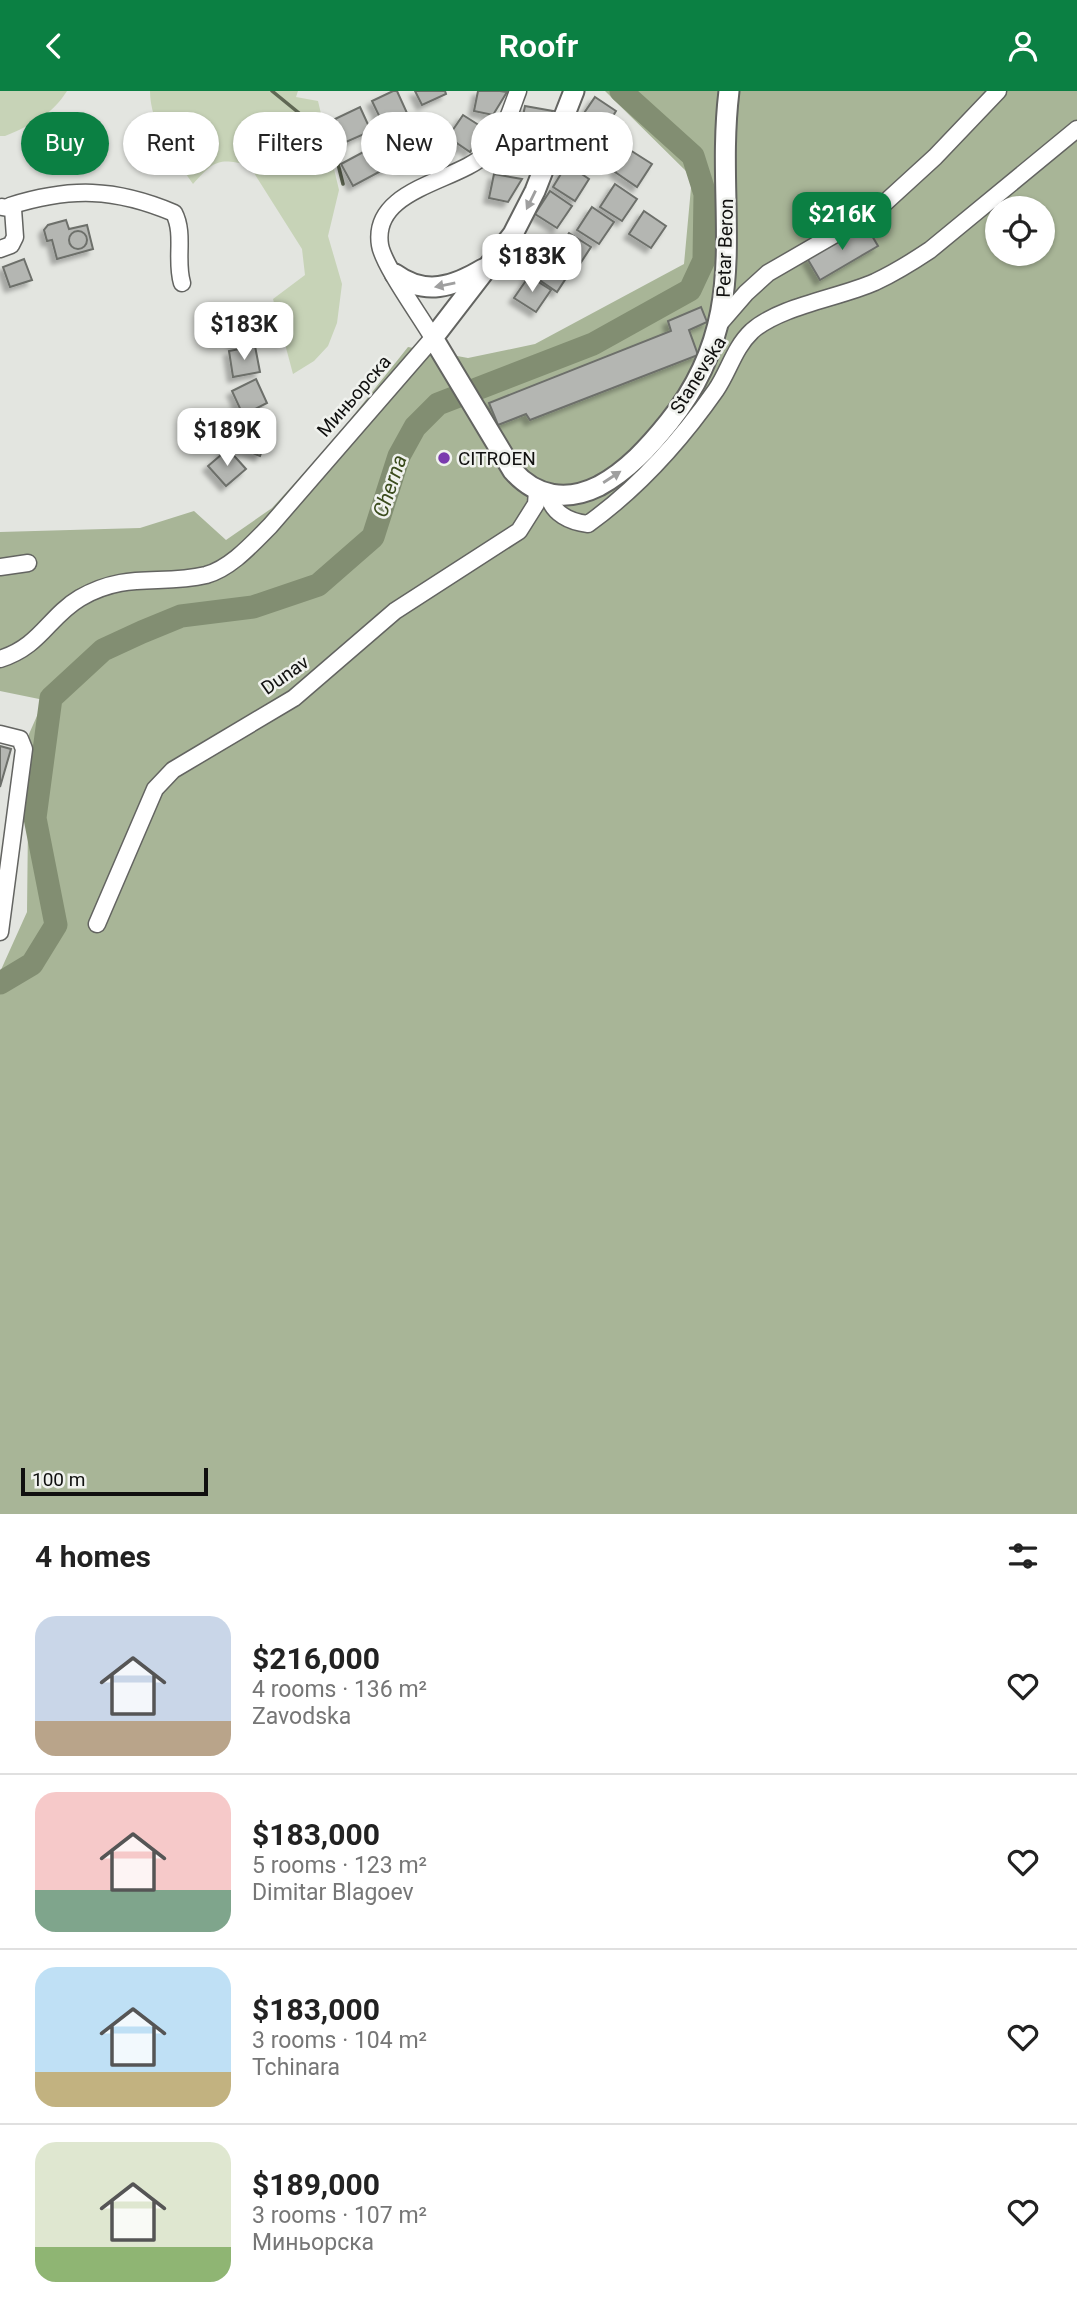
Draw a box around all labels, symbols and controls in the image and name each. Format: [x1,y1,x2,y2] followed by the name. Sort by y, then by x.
[35,27,73,65] icon: back
[499,27,578,65] text: Roofr
[1004,27,1042,65] icon: person
[21,112,109,175] chip: Buy
[123,112,219,175] chip: Rent
[233,112,347,175] chip: Filters
[361,112,457,175] chip: New
[471,112,633,175] chip: Apartment
[525,190,536,210] one-way arrow
[793,193,891,252] pin: $216K
[985,196,1055,266] map controls
[985,196,1055,266] button: locate
[712,198,738,298] street label: Petar Beron
[808,201,876,228] text: $216K
[483,235,581,294] pin: $183K
[498,243,566,270] text: $183K
[434,280,456,291] one-way arrow
[195,303,293,362] pin: $183K
[210,311,278,338] text: $183K
[665,332,731,418] street label: Stanevska
[312,350,396,442] street label: Миньорска
[178,409,276,468] pin: $189K
[193,417,261,444] text: $189K
[458,447,536,470] place label: CITROEN
[436,450,452,466] marker: CITROEN
[368,452,412,520] water label: Cherna
[602,471,622,484] one-way arrow
[257,650,313,700] street label: Dunav
[21,1465,208,1497] scale bar
[32,1468,85,1491] text: 100 m
[1004,1537,1042,1575] icon: filters
[35,1539,151,1574] text: 4 homes
[252,1641,380,1676] text: $216,000
[91,1644,175,1728] icon: home
[1004,1667,1042,1705] icon: heart
[252,1676,427,1703] text: 4 rooms · 136 m²
[252,1703,351,1730] text: Zavodska
[252,1817,380,1852] text: $183,000
[91,1820,175,1904] icon: home
[1004,1843,1042,1881] icon: heart
[252,1852,427,1879] text: 5 rooms · 123 m²
[252,1879,414,1906] text: Dimitar Blagoev
[252,1992,380,2027] text: $183,000
[91,1995,175,2079] icon: home
[1004,2018,1042,2056] icon: heart
[252,2027,427,2054] text: 3 rooms · 104 m²
[252,2054,340,2081] text: Tchinara
[252,2167,380,2202] text: $189,000
[91,2170,175,2254] icon: home
[1004,2193,1042,2231] icon: heart
[252,2202,427,2229] text: 3 rooms · 107 m²
[252,2229,374,2256] text: Миньорска

